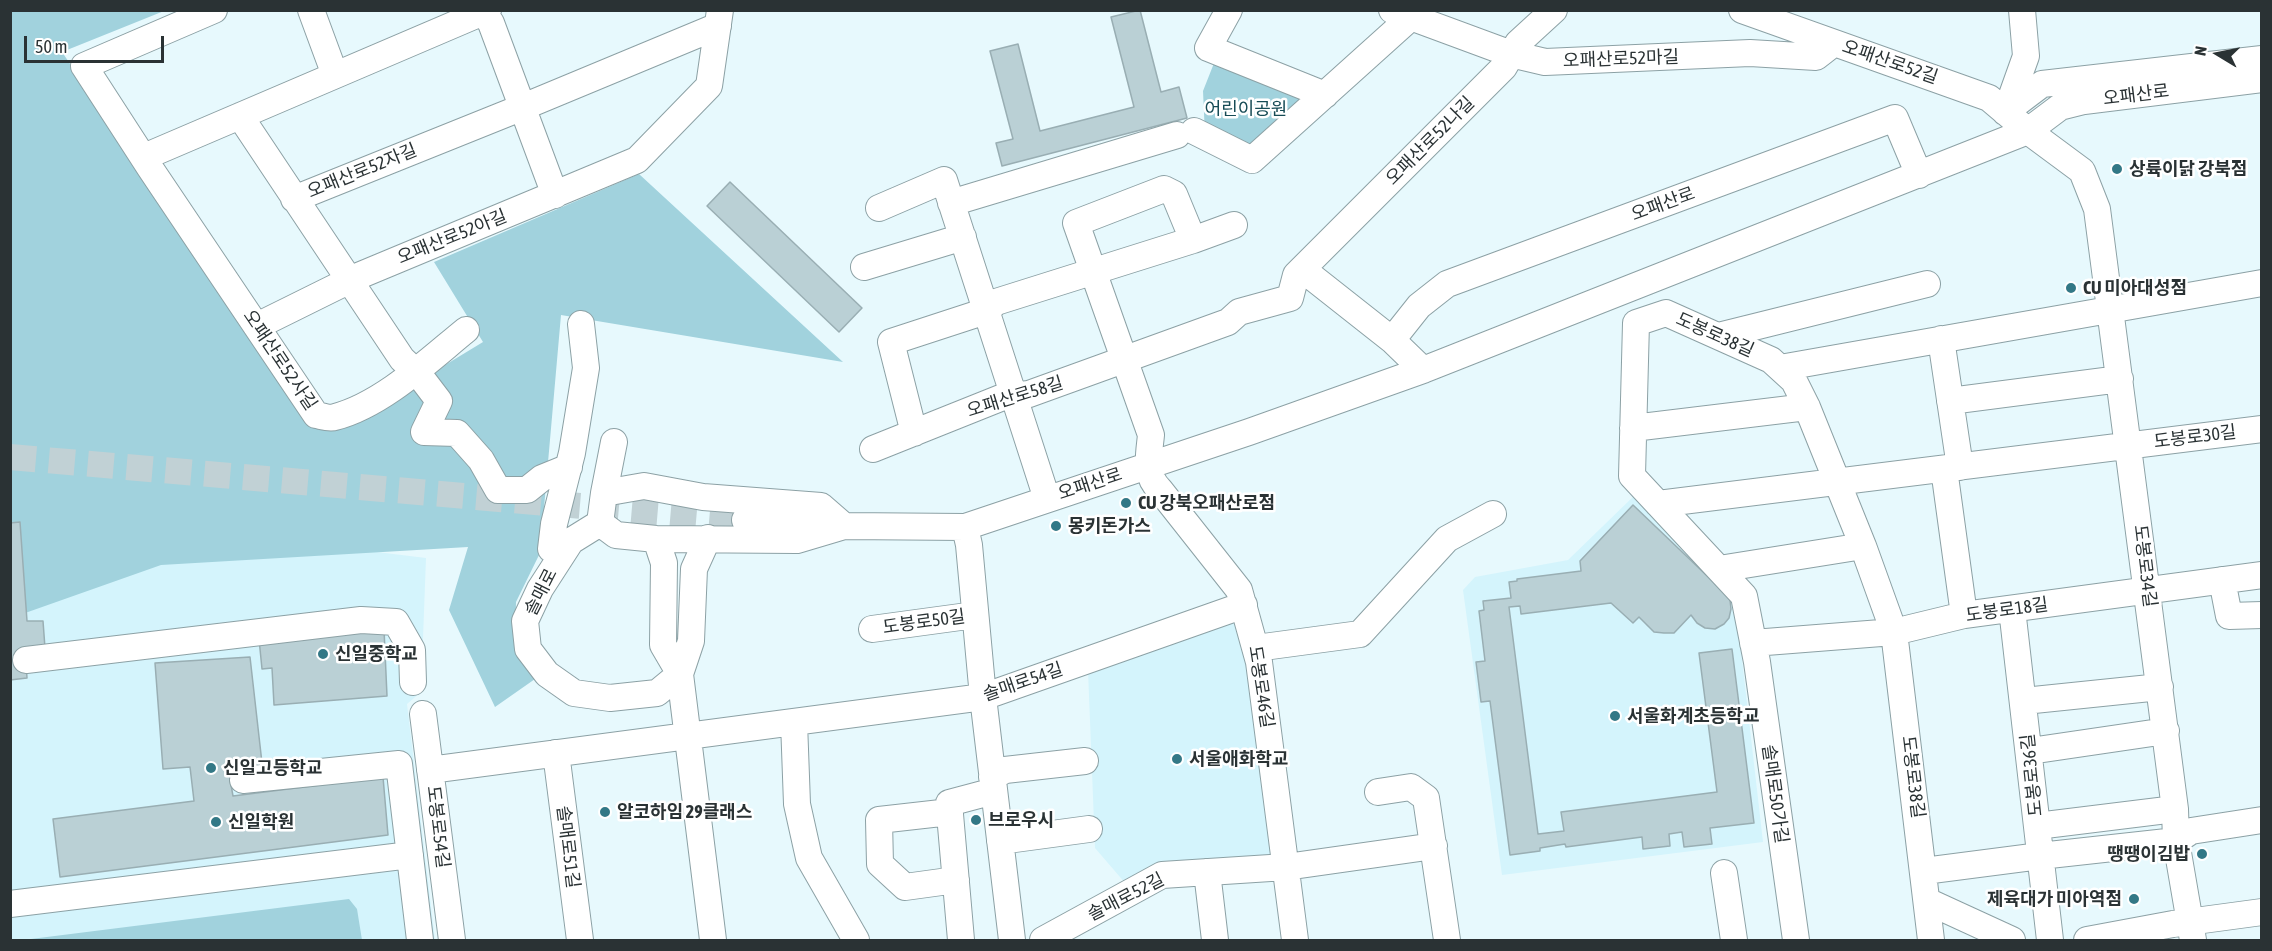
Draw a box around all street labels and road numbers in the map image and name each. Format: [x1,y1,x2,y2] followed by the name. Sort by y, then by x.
[1839,36,1941,88] street label: 오패산로52길
[1563,46,1679,72] street label: 오패산로52마길
[2102,80,2170,110] street label: 오패산로
[1381,92,1479,190] street label: 오패산로52나길
[304,139,420,203] street label: 오패산로52자길
[1628,183,1698,225] street label: 오패산로
[394,205,510,269] street label: 오패산로52아길
[239,306,321,414] street label: 오패산로52사길
[1673,308,1757,362] street label: 도봉로38길
[964,372,1066,422] street label: 오패산로58길
[2152,421,2238,453] street label: 도봉로30길
[1055,463,1125,505] street label: 오패산로
[2129,523,2161,609] street label: 도봉로34길
[520,565,562,619] street label: 솔매로
[1964,594,2050,626] street label: 도봉로18길
[881,606,967,638] street label: 도봉로50길
[1244,644,1278,730] street label: 도봉로46길
[980,658,1066,706] street label: 솔매로54길
[2017,733,2047,817] street label: 도봉로36길
[1897,734,1929,820] street label: 도봉로38길
[1757,743,1793,845] street label: 솔매로50가길
[422,784,454,870] street label: 도봉로54길
[552,804,584,890] street label: 솔매로51길
[1084,869,1168,925] street label: 솔매로52길

